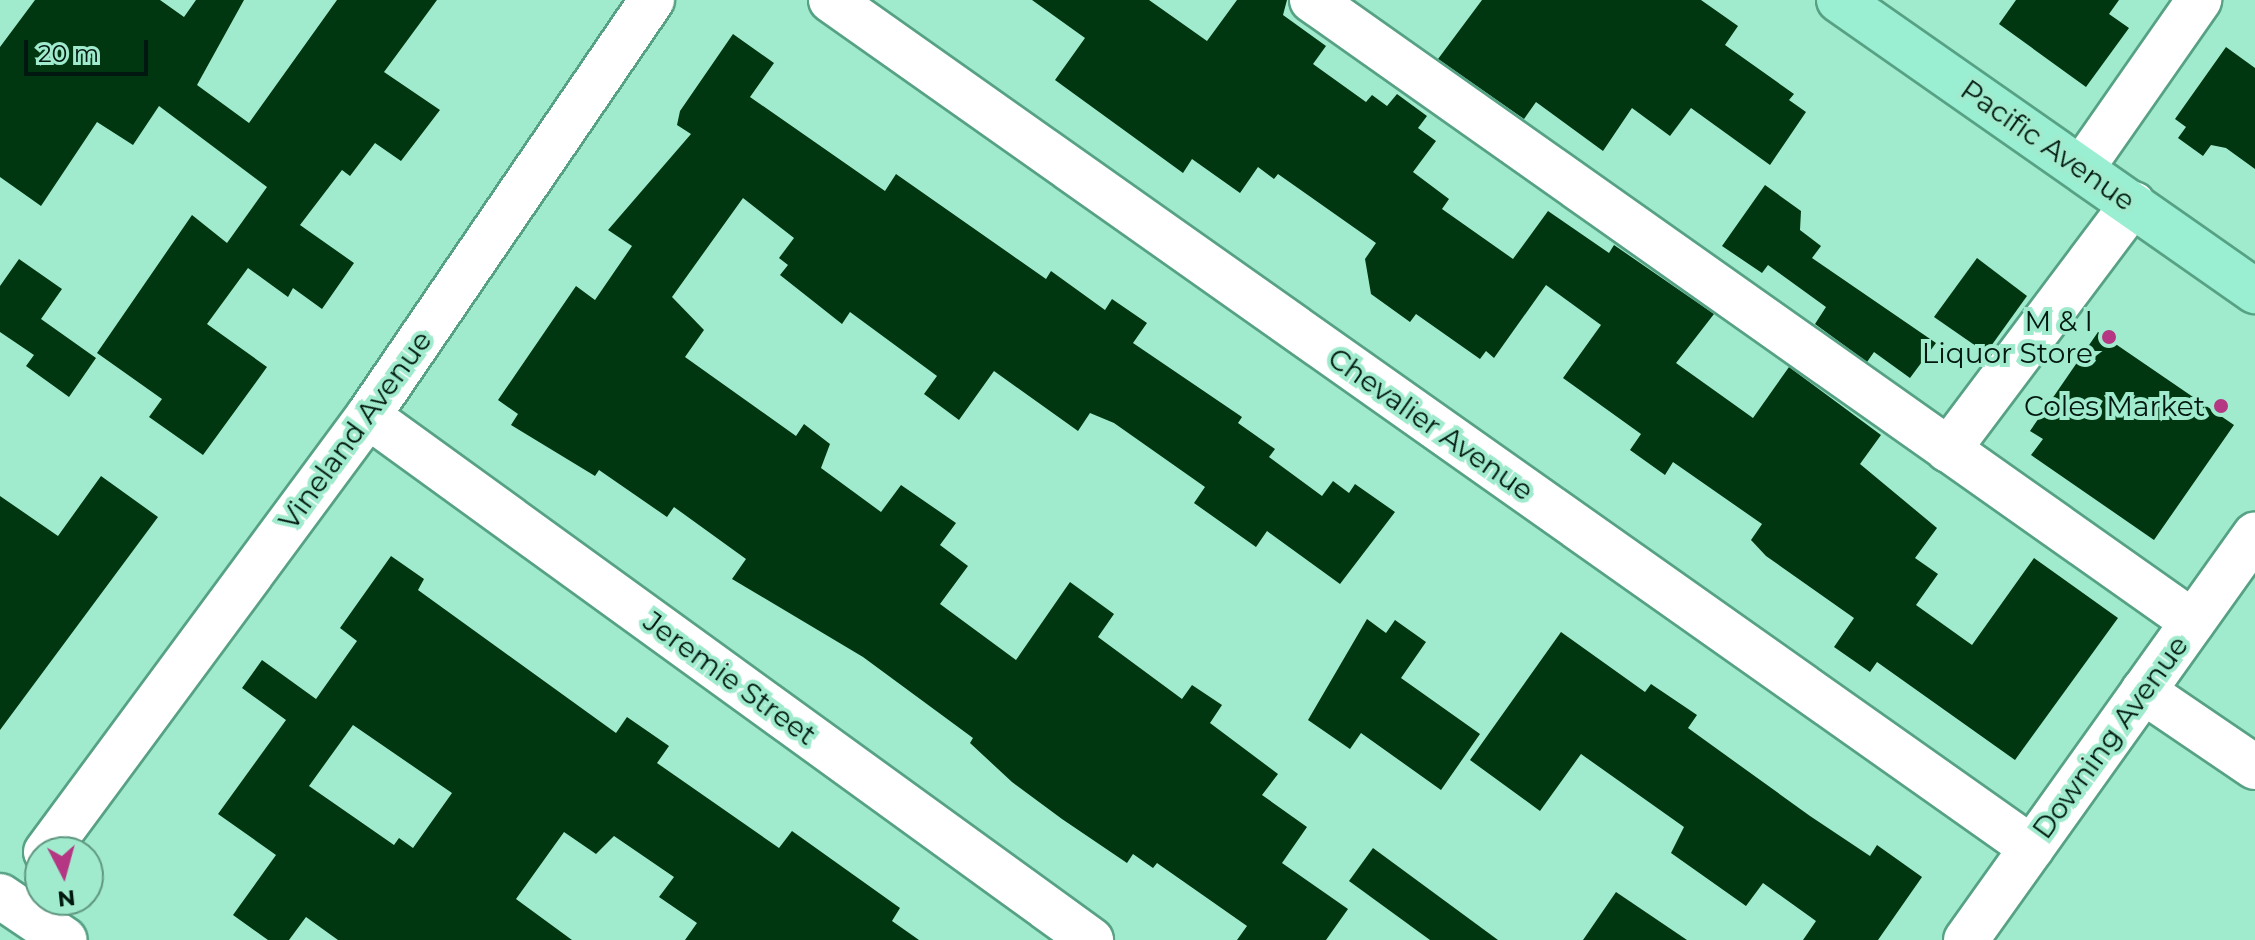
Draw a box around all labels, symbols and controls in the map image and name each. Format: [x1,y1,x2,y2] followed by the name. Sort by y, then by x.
[28,24,152,74] scale bar
[38,39,99,68] text: 20 m
[1954,72,2142,218] street label: Pacific Avenue
[1922,304,2093,370] place label: M & I Liquor Store
[272,324,438,536] street label: Vineland Avenue
[2100,328,2118,346] marker: M & I Liquor Store
[1322,341,1540,507] street label: Chevalier Avenue
[2024,389,2205,423] place label: Coles Market
[2212,397,2230,415] marker: Coles Market
[637,604,823,752] street label: Jeremie Street
[2025,629,2195,845] street label: Downing Avenue
[24,836,104,916] north arrow
[56,884,77,913] text: N

